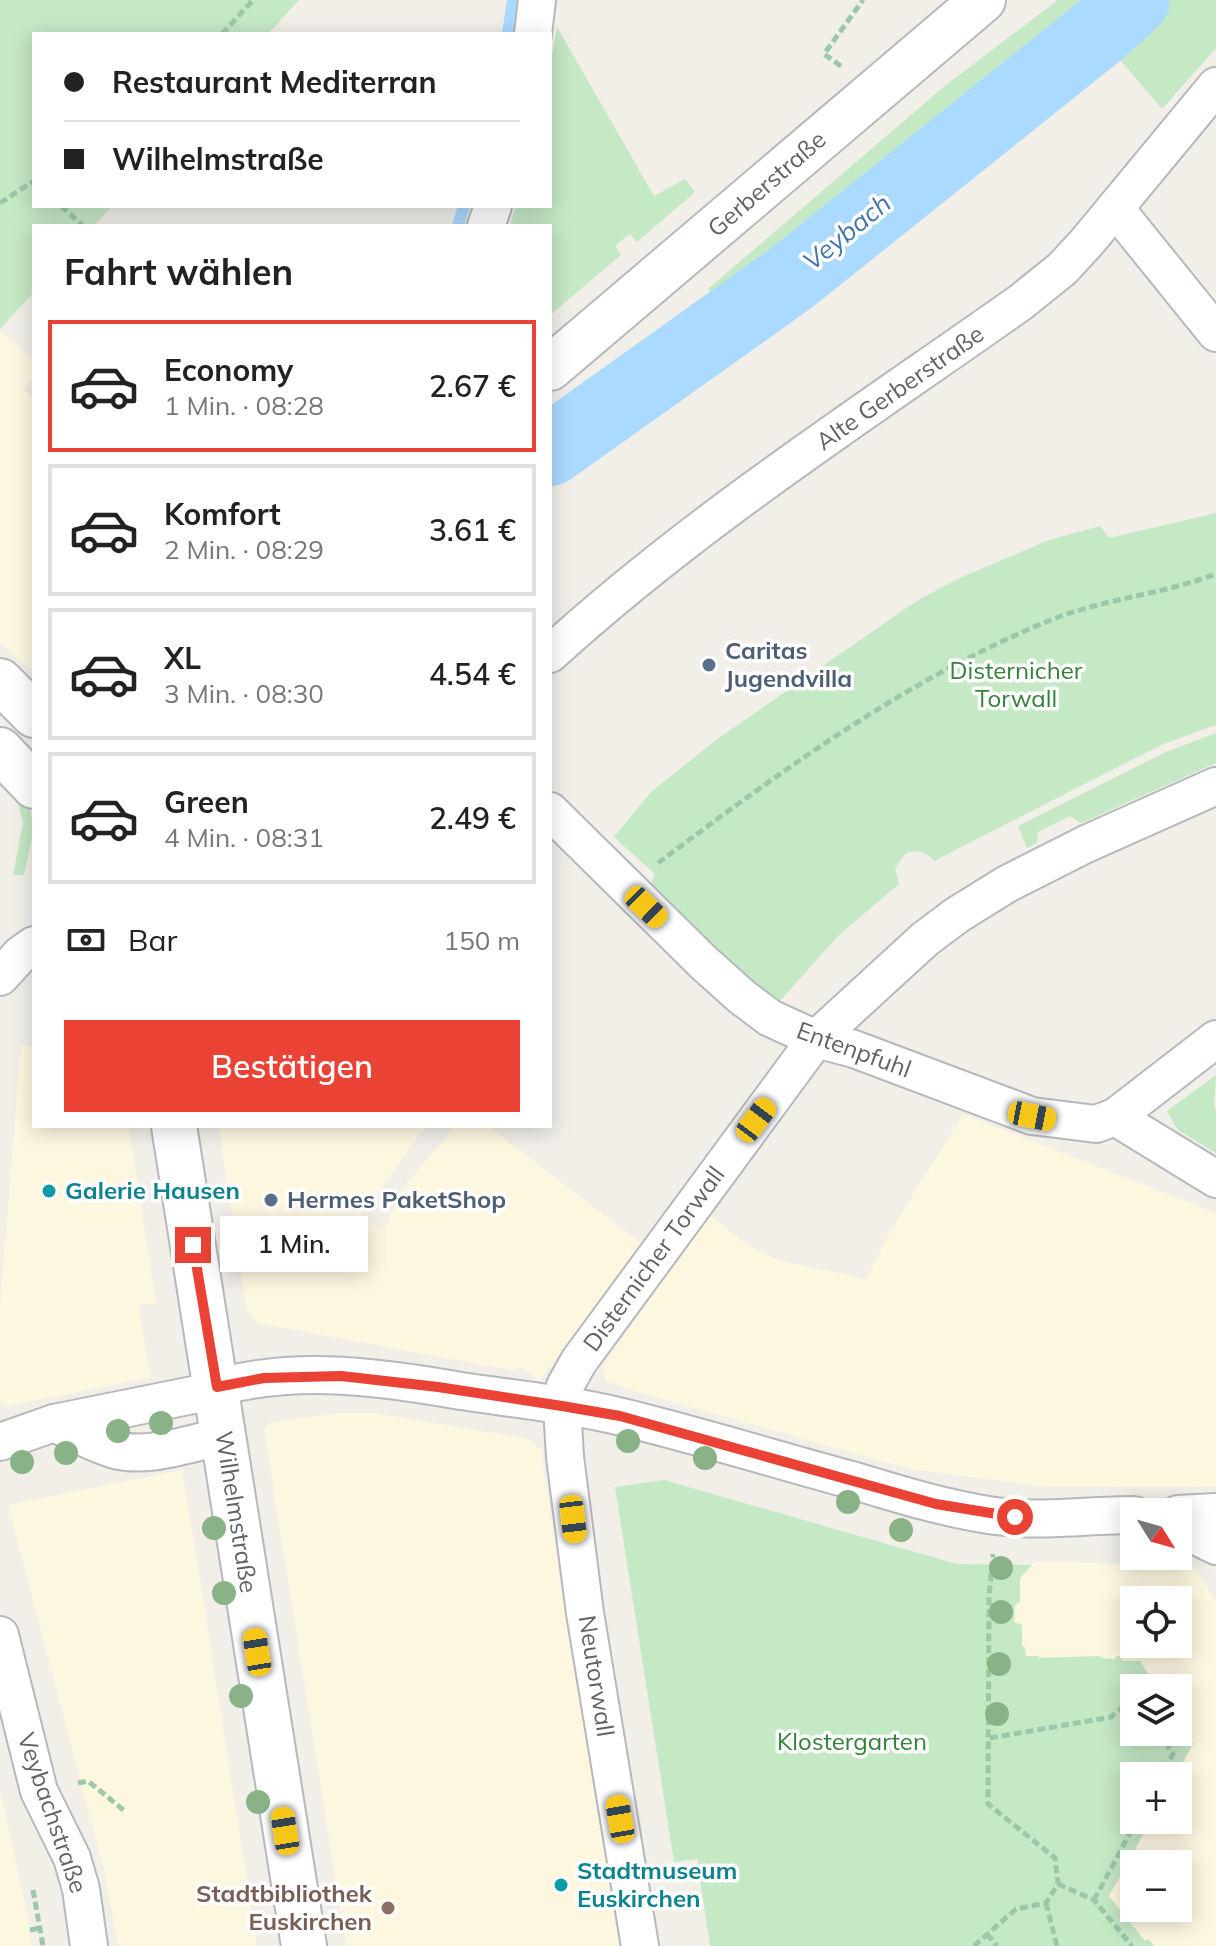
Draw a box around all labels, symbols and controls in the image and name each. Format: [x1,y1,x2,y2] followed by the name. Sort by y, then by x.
[112,63,437,101] text: Restaurant Mediterran
[701,124,832,243] street label: Gerberstraße
[112,140,324,178] text: Wilhelmstraße
[796,186,897,277] water label: Veybach
[64,249,293,294] text: Fahrt wählen
[810,318,989,456] street label: Alte Gerberstraße
[68,350,140,422] icon: car
[164,351,293,389] text: Economy
[429,367,516,405] text: 2.67 €
[164,389,324,422] text: 1 Min. · 08:28
[68,494,140,566] icon: car
[164,495,281,533] text: Komfort
[429,511,516,549] text: 3.61 €
[164,533,324,566] text: 2 Min. · 08:29
[725,635,852,693] place label: Caritas Jugendvilla
[68,638,140,710] icon: car
[164,639,201,677] text: XL
[429,655,516,693] text: 4.54 €
[950,655,1083,713] park label: Disternicher Torwall
[700,656,718,674] marker: Caritas Jugendvilla
[164,677,324,710] text: 3 Min. · 08:30
[68,782,140,854] icon: car
[164,783,249,821] text: Green
[429,799,516,837] text: 2.49 €
[164,821,324,854] text: 4 Min. · 08:31
[620,882,672,932] car
[64,918,108,962] icon: cash
[128,921,177,959] text: Bar
[444,924,520,957] text: 150 m
[793,1015,916,1084] street label: Entenpfuhl
[64,1020,520,1112] button: Bestätigen
[732,1094,780,1146] car
[1006,1100,1058,1132] car
[576,1160,730,1357] street label: Disternicher Torwall
[65,1175,240,1205] place label: Galerie Hausen
[40,1182,58,1200] marker: Galerie Hausen
[287,1184,506,1214] place label: Hermes PaketShop
[262,1191,280,1209] marker: Hermes PaketShop
[221,1217,369,1273] callout: 1 Min.
[175,1227,211,1263] route end
[257,1227,331,1260] text: 1 Min.
[209,1429,265,1595] street label: Wilhelmstraße
[558,1494,588,1544] car
[1120,1498,1192,1570] north arrow
[1120,1498,1192,1922] map controls
[997,1499,1033,1535] route start
[1120,1586,1192,1658] button: locate
[573,1613,621,1739] street label: Neutorwall
[241,1626,273,1678] car
[1120,1674,1192,1746] button: layers
[777,1726,927,1756] park label: Klostergarten
[12,1729,94,1897] street label: Veybachstraße
[1120,1762,1192,1834] button: +
[604,1793,636,1845] car
[269,1805,301,1857] car
[1120,1850,1192,1922] button: −
[577,1855,737,1913] place label: Stadtmuseum Euskirchen
[552,1876,570,1894] marker: Stadtmuseum Euskirchen
[196,1878,373,1936] place label: Stadtbibliothek Euskirchen
[379,1899,397,1917] marker: Stadtbibliothek Euskirchen

